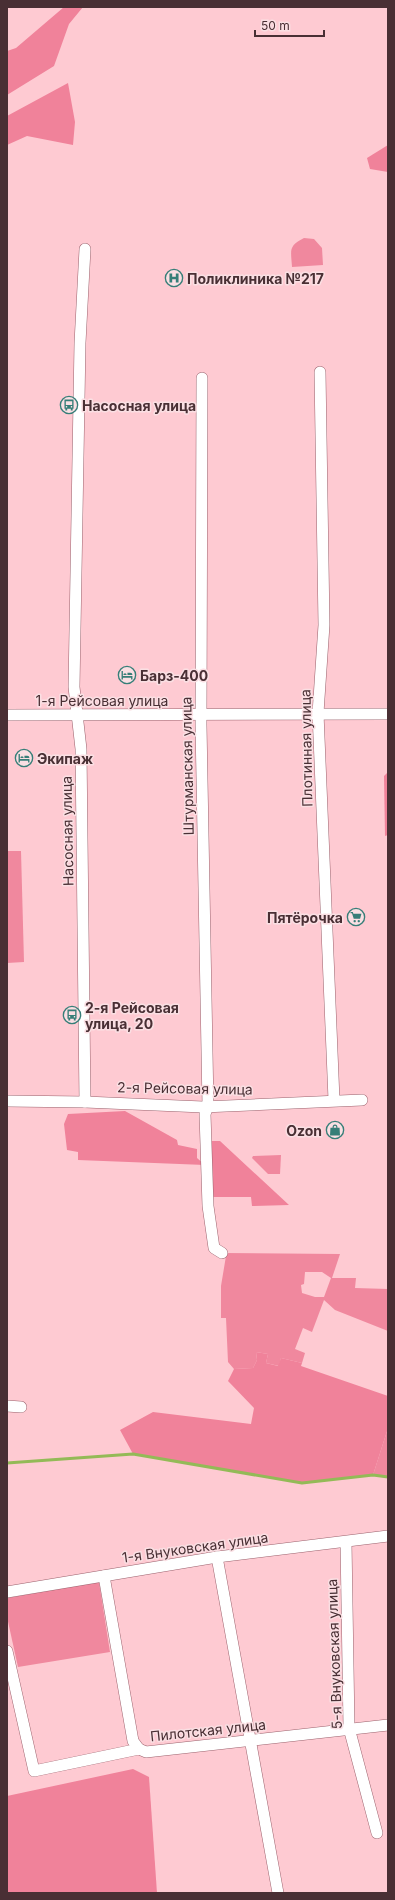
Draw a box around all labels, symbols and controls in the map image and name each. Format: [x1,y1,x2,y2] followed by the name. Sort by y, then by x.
[255,12,324,38] scale bar
[261,18,290,33] text: 50 m
[164,268,184,288] hospital icon: Поликлиника №217
[187,270,324,287] place label: Поликлиника №217
[59,395,79,415] bus stop icon: Насосная улица
[82,397,196,414] place label: Насосная улица
[117,665,137,685] hotel icon: Барз-400
[140,667,208,684] place label: Барз-400
[296,689,316,807] street label: Плотинная улица
[36,692,168,709] street label: 1-я Рейсовая улица
[177,697,197,835] street label: Штурманская улица
[14,748,34,768] hotel icon: Экипаж
[37,750,93,767] place label: Экипаж
[58,776,76,886] street label: Насосная улица
[346,907,366,927] supermarket icon: Пятёрочка
[267,909,343,926] place label: Пятёрочка
[85,999,179,1032] place label: 2-я Рейсовая улица, 20
[62,1005,82,1025] bus stop icon: 2-я Рейсовая улица, 20
[117,1078,253,1098] street label: 2-я Рейсовая улица
[325,1120,345,1140] shop icon: Ozon
[286,1122,322,1139] place label: Ozon
[121,1528,269,1566] street label: 1-я Внуковская улица
[323,1579,345,1729] street label: 5-я Внуковская улица
[149,1715,267,1745] street label: Пилотская улица

